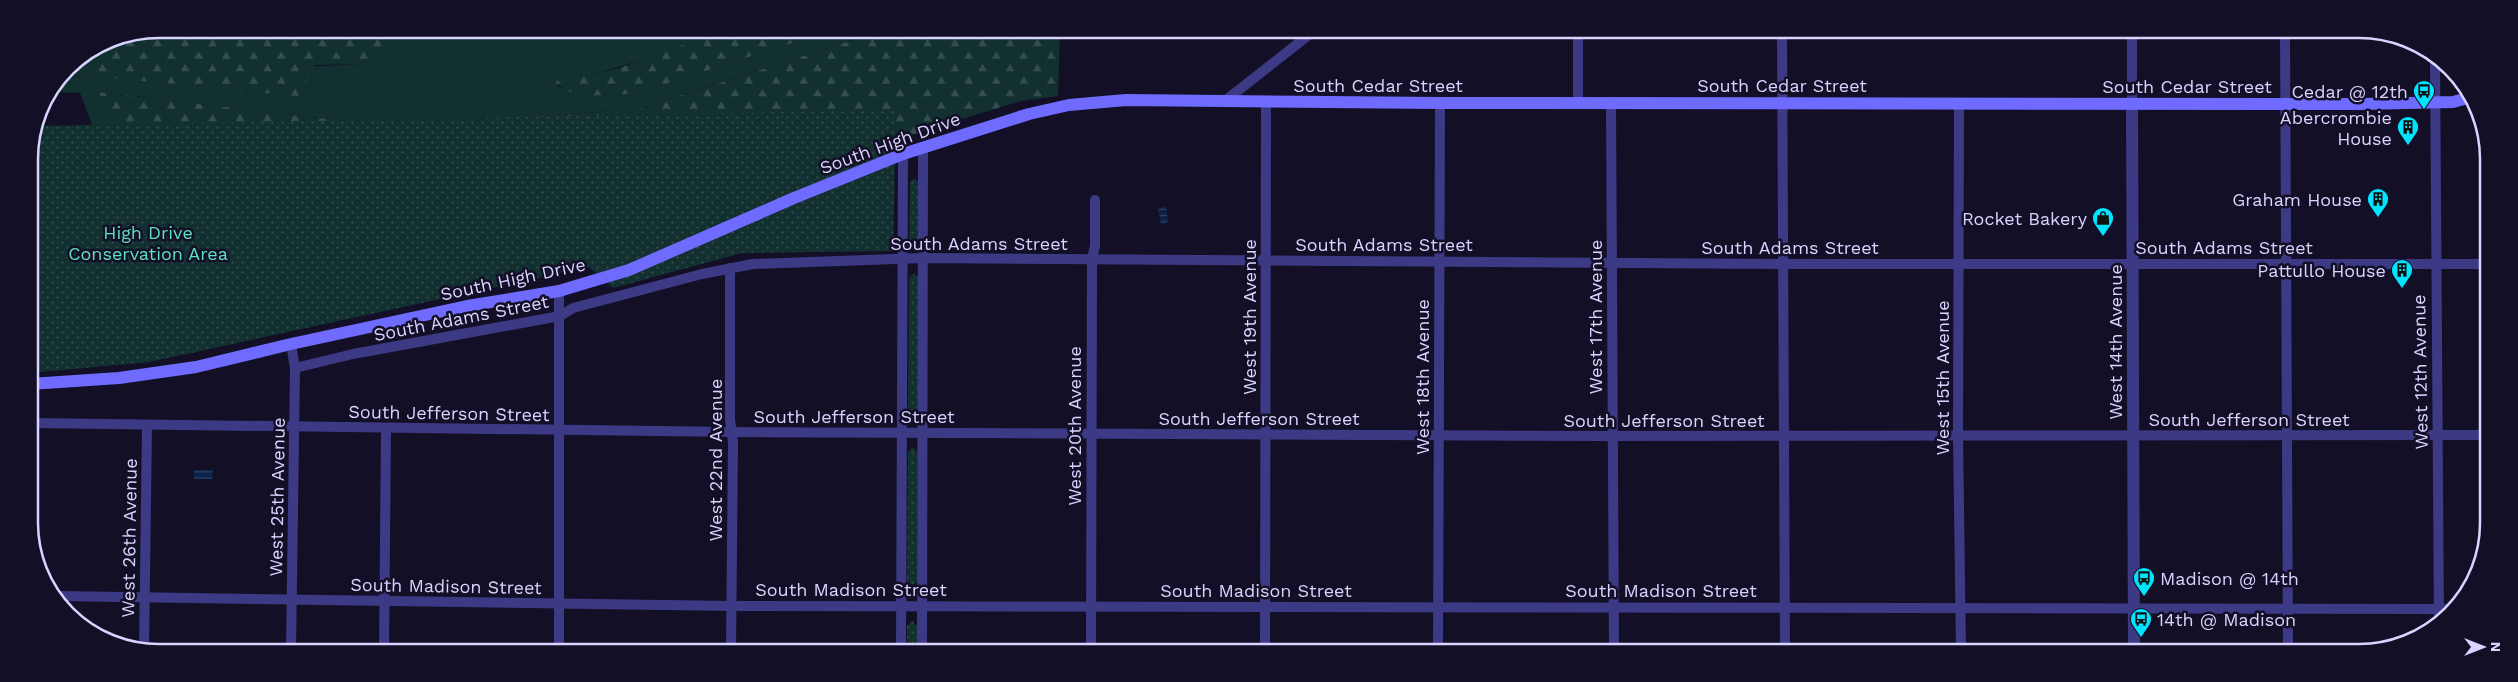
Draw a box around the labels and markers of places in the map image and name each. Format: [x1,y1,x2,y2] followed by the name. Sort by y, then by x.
[2412,79,2436,110] bus stop icon: Cedar @ 12th
[2292,81,2408,102] place label: Cedar @ 12th
[2280,107,2392,149] place label: Abercrombie House
[2396,115,2420,146] building icon: Abercrombie House
[2366,187,2390,218] building icon: Graham House
[2232,189,2362,210] place label: Graham House
[2091,206,2115,237] shop icon: Rocket Bakery
[1962,208,2088,229] place label: Rocket Bakery
[2390,258,2414,289] building icon: Pattullo House
[2257,260,2386,281] place label: Pattullo House
[2132,566,2156,597] bus stop icon: Madison @ 14th
[2160,568,2299,589] place label: Madison @ 14th
[2129,607,2153,638] bus stop icon: 14th @ Madison
[2157,609,2296,630] place label: 14th @ Madison

